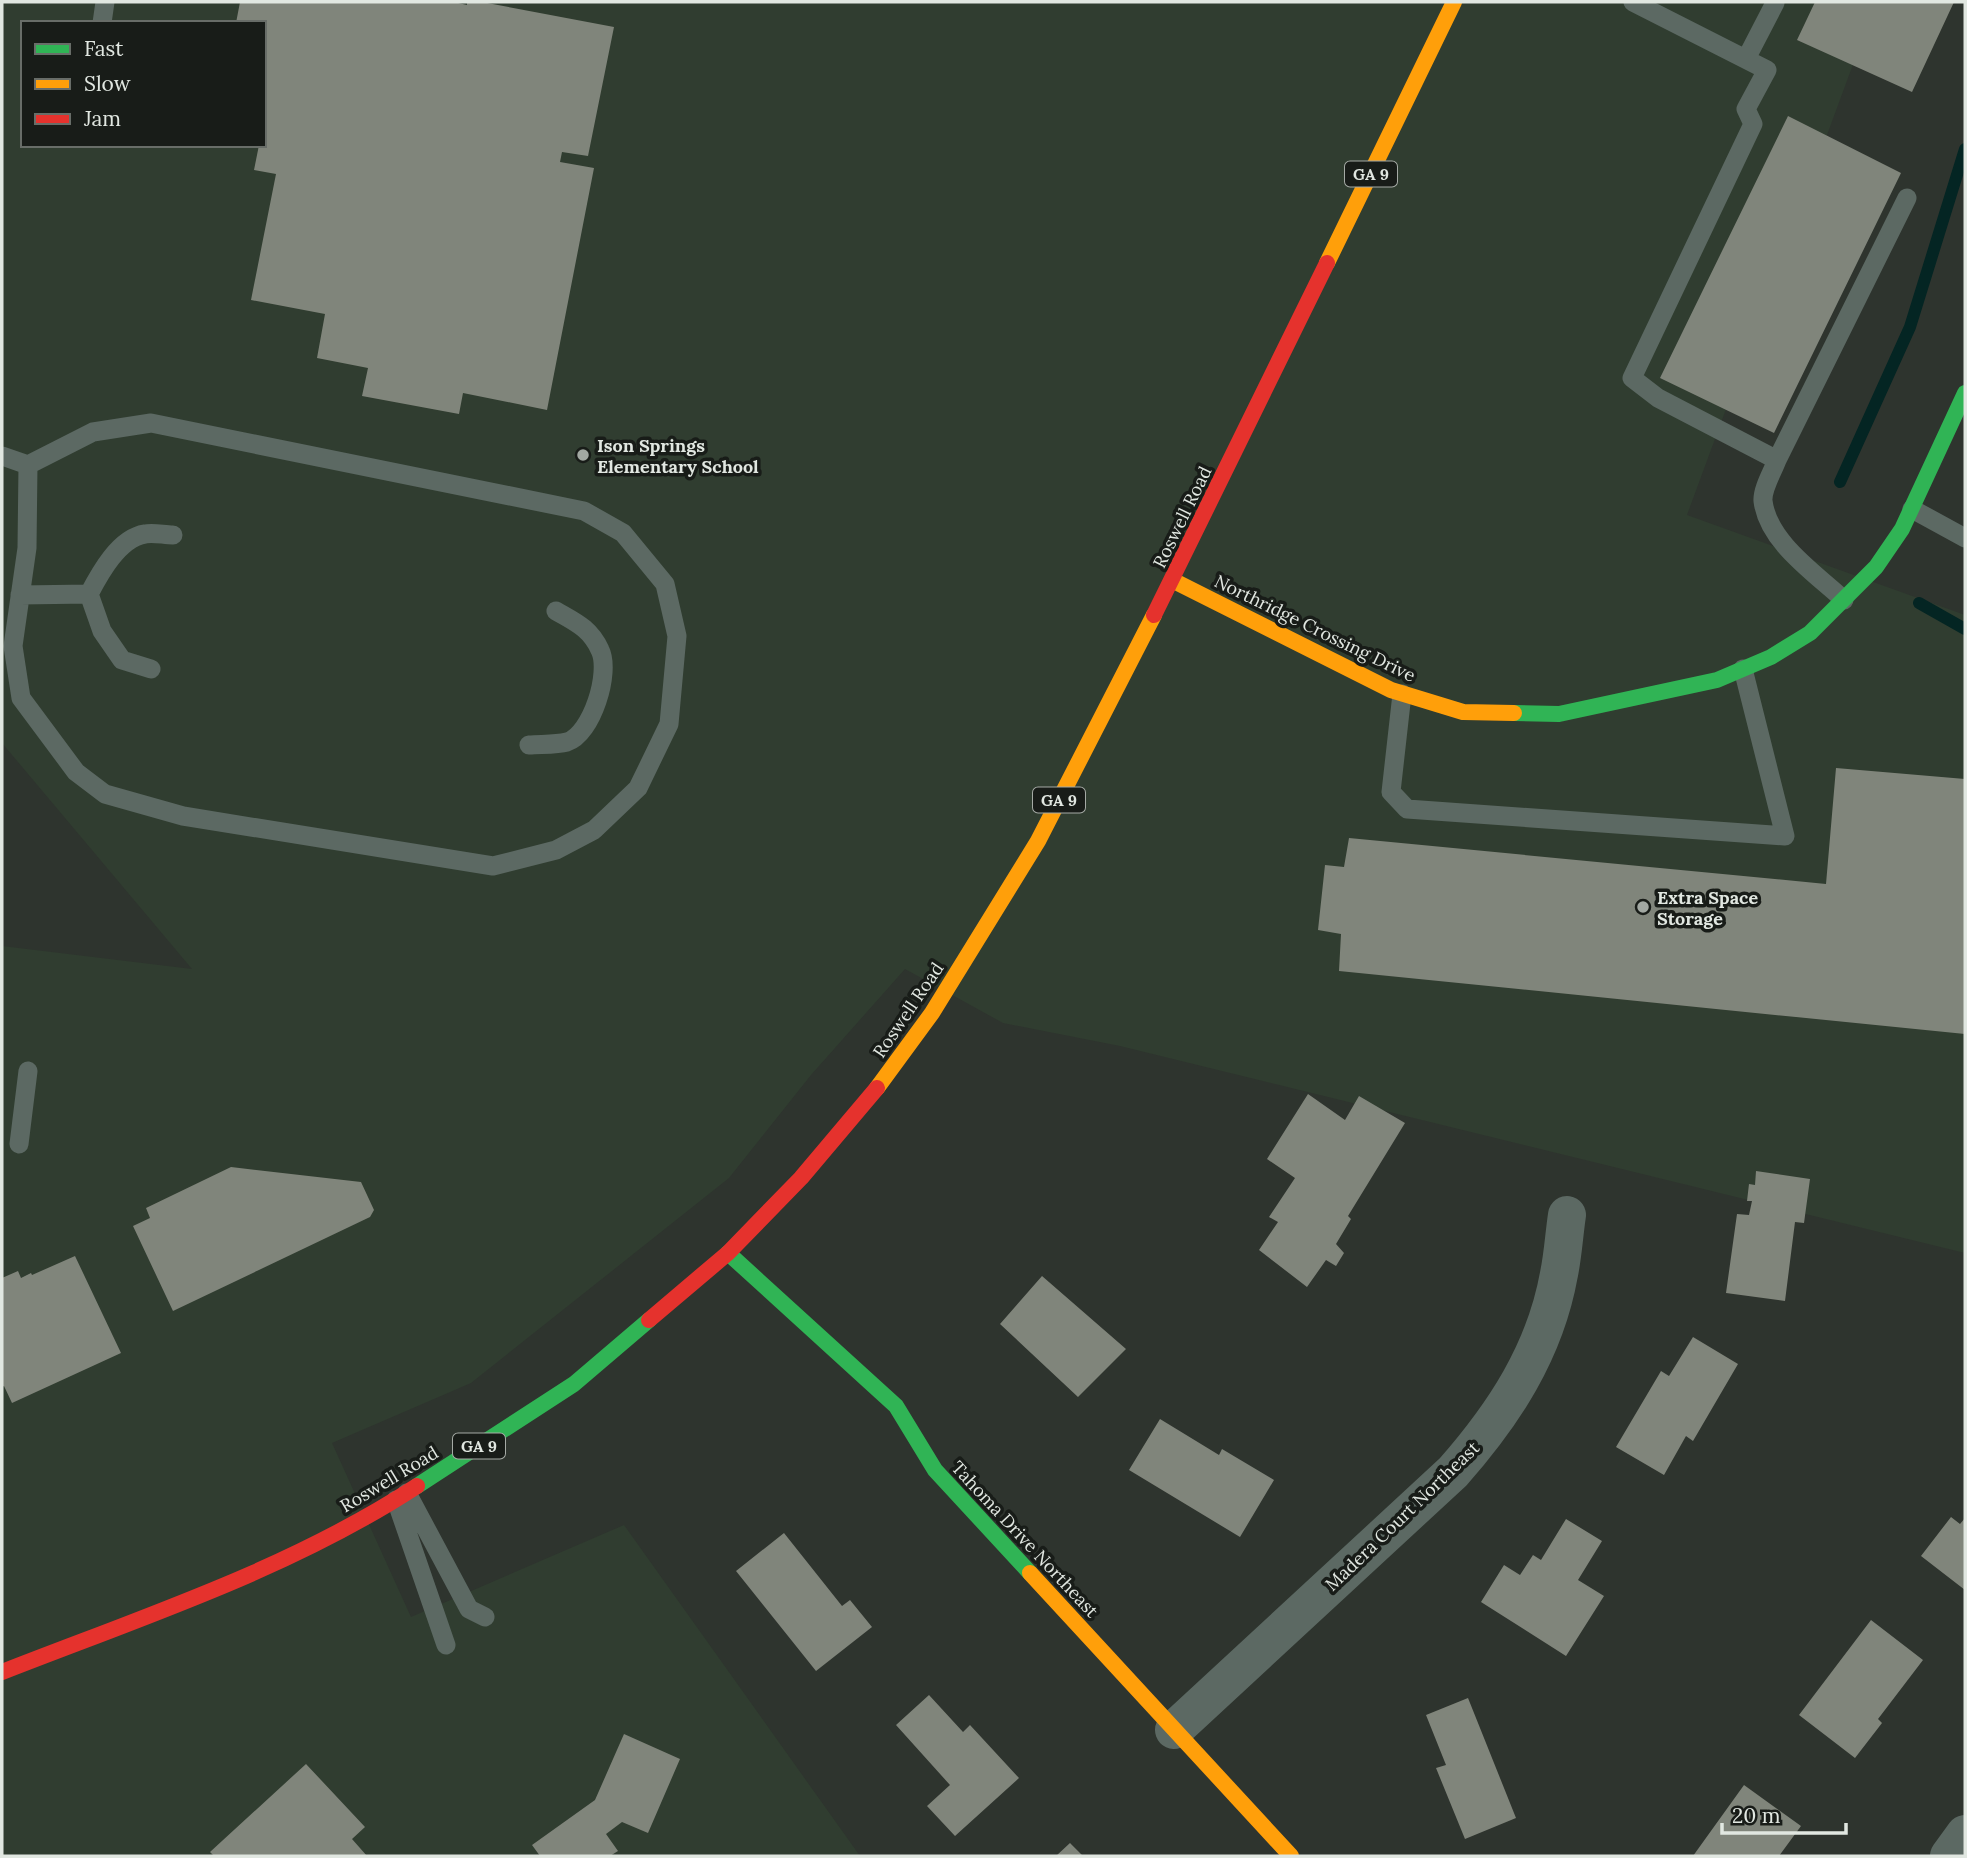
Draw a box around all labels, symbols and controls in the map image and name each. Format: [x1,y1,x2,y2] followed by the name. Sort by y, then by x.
[21,21,266,147] legend
[84,35,124,62] text: Fast
[84,70,131,97] text: Slow
[83,105,121,132] text: Jam
[1345,162,1397,186] road number: GA 9
[597,434,759,478] place label: Ison Springs Elementary School
[575,447,591,463] marker: Ison Springs Elementary School
[1147,462,1217,572] street label: Roswell Road
[1211,569,1420,687] street label: Northridge Crossing Drive
[1033,788,1085,813] road number: GA 9
[1657,886,1758,930] place label: Extra Space Storage
[1635,899,1651,915] marker: Extra Space Storage
[868,958,948,1062] street label: Roswell Road
[453,1434,505,1458] road number: GA 9
[1320,1436,1484,1596] street label: Madera Court Northeast
[336,1441,442,1517] street label: Roswell Road
[946,1456,1104,1622] street label: Tahoma Drive Northeast
[1722,1792,1846,1836] scale bar
[1732,1802,1781,1829] text: 20 m

